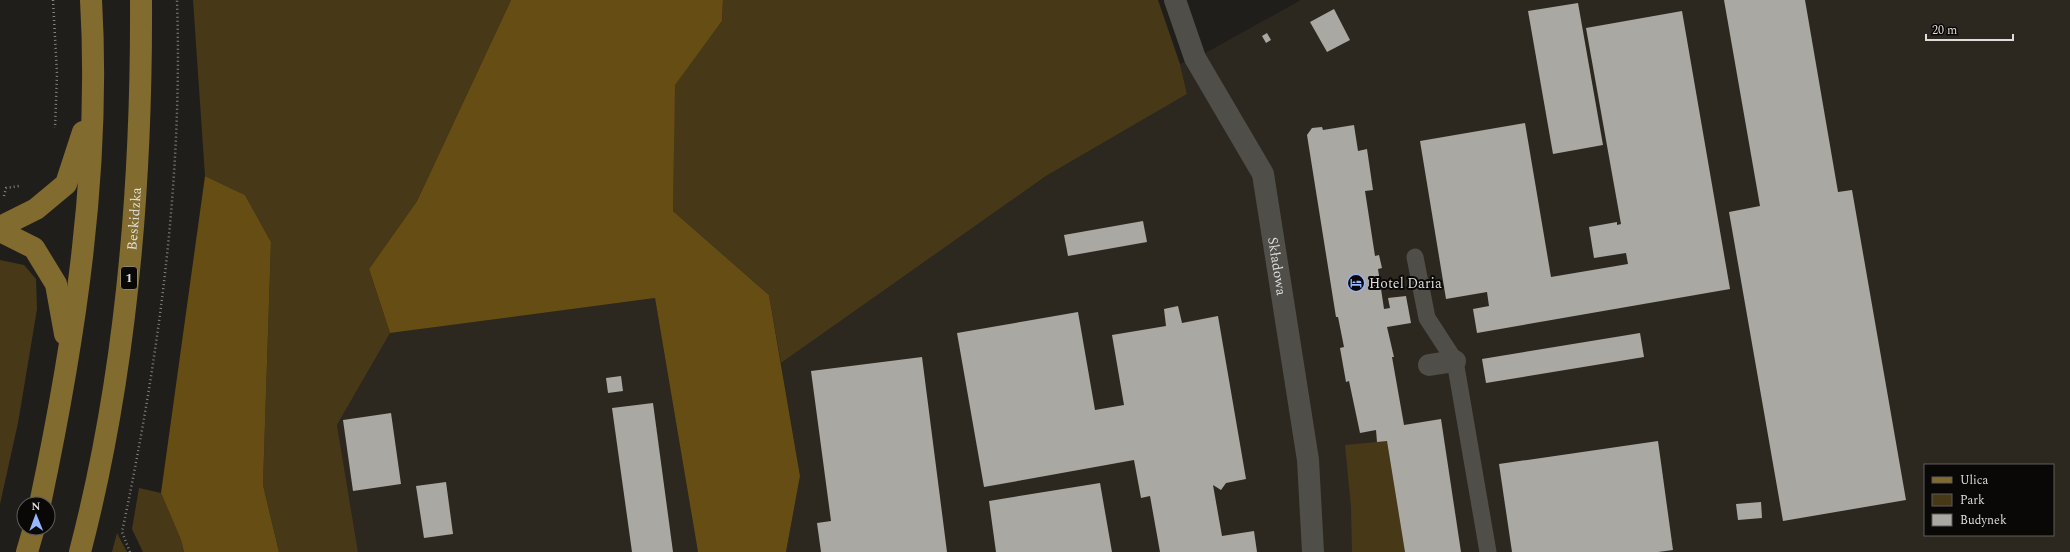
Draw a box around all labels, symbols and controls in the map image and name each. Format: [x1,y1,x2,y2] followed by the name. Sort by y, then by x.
[1926,16,2013,42] scale bar
[1932,21,1957,40] text: 20 m
[121,187,146,251] street label: Beskidzka
[1263,235,1292,297] street label: Składowa
[121,267,137,289] road number: 1
[1346,273,1366,293] hotel icon: Hotel Daria
[1369,273,1442,294] place label: Hotel Daria
[1924,464,2054,536] legend
[1960,471,1989,490] text: Ulica
[1960,491,1985,510] text: Park
[16,496,56,536] north arrow
[31,498,40,515] text: N
[1960,511,2007,530] text: Budynek

